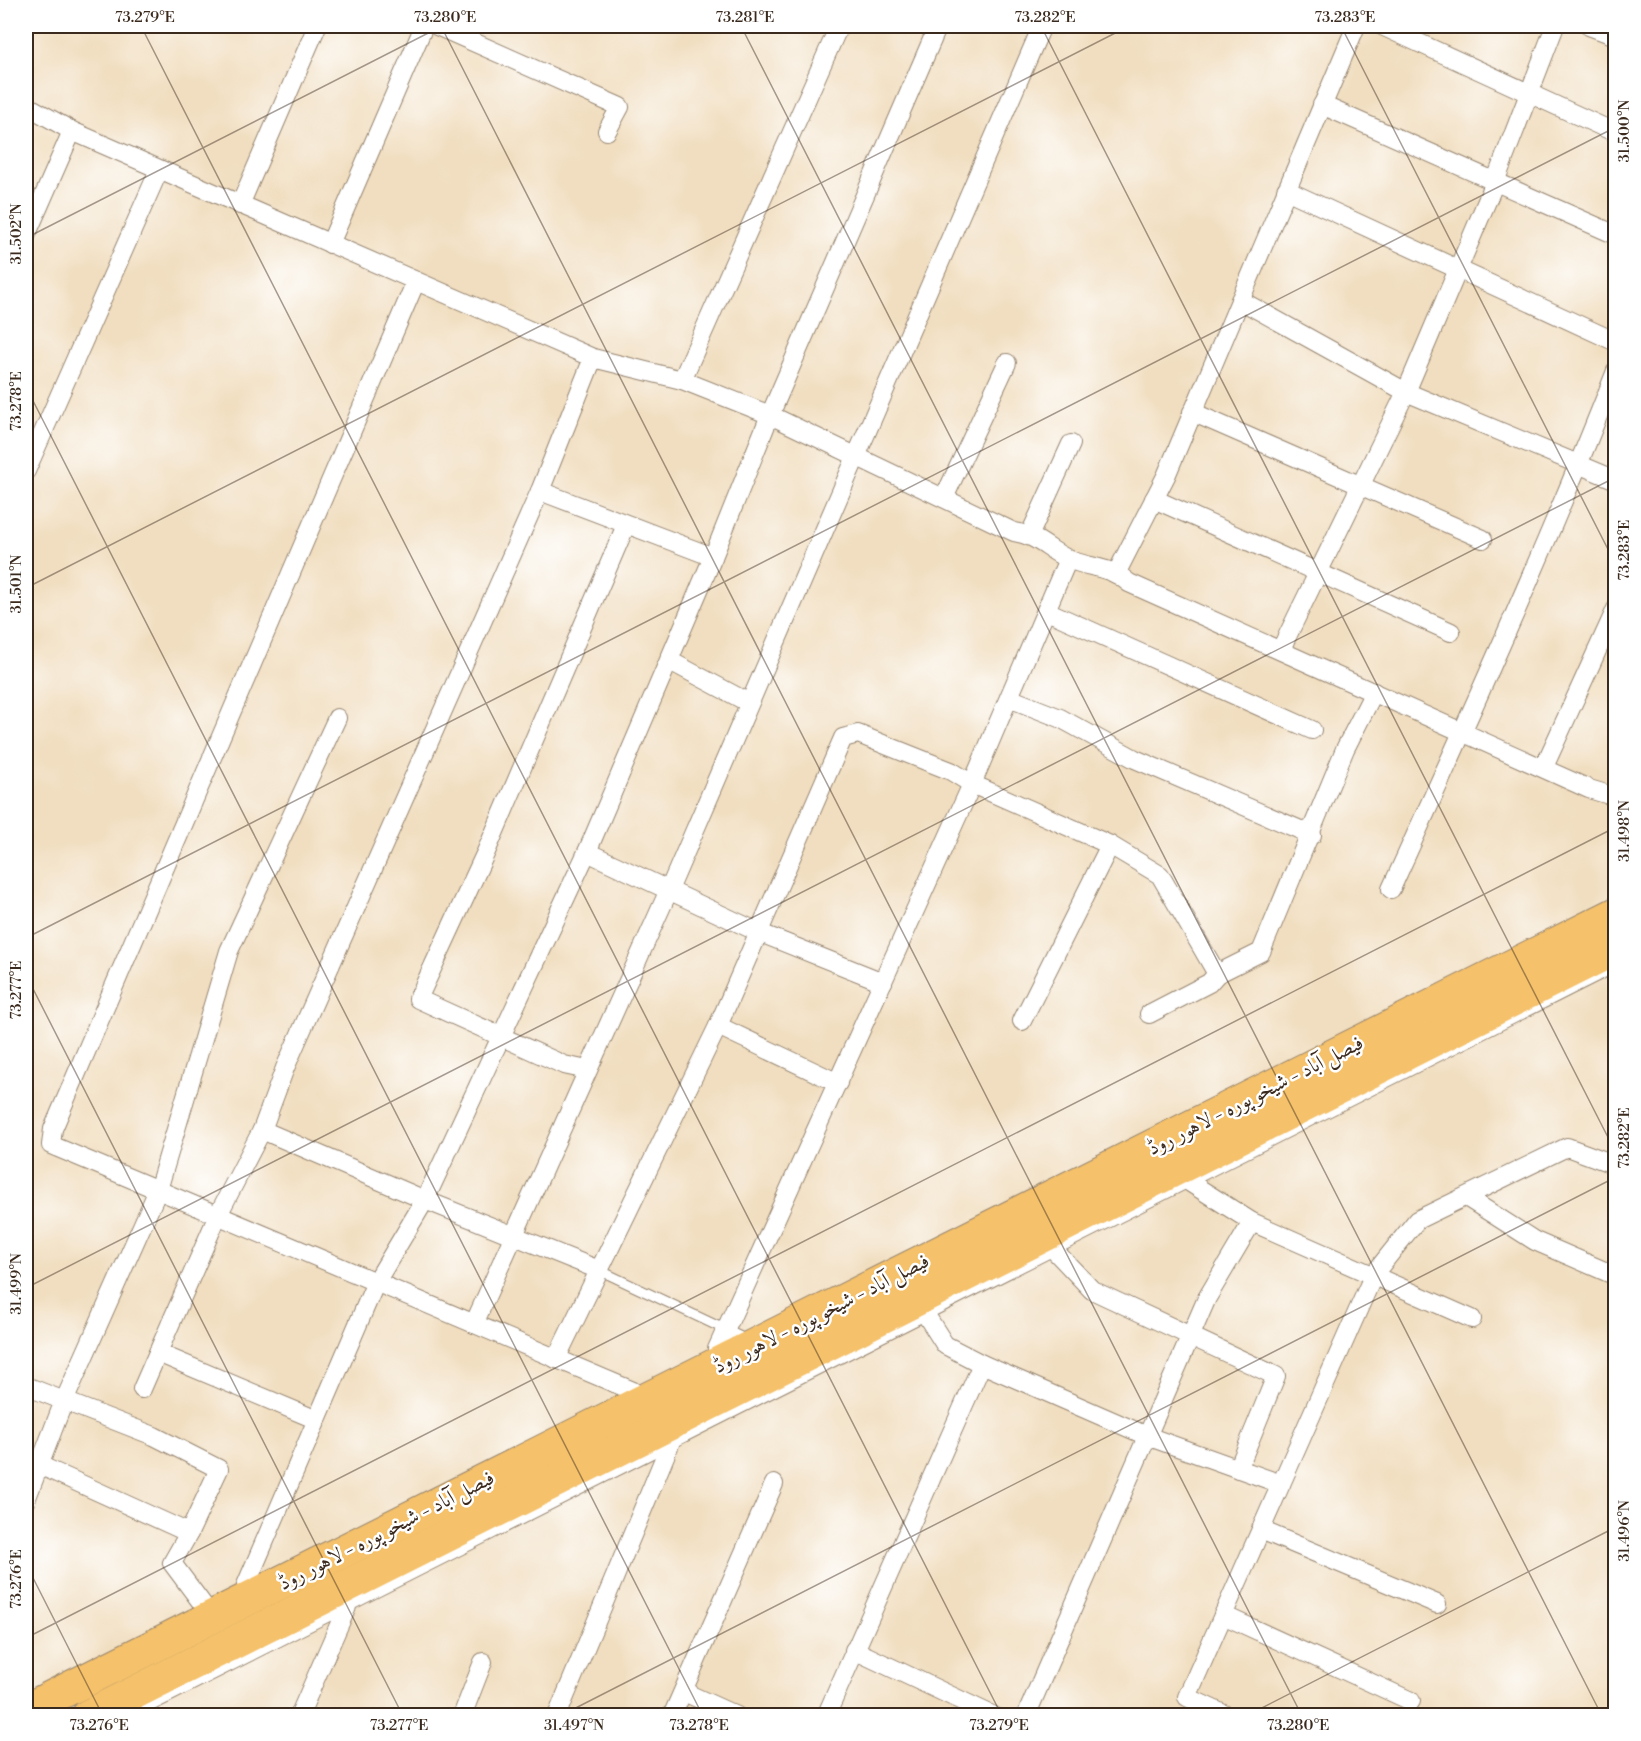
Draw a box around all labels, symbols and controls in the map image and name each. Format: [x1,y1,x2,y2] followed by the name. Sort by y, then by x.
[115,8,175,27] text: 73.279°E
[414,8,476,27] text: 73.280°E
[716,8,774,27] text: 73.281°E
[1014,8,1076,27] text: 73.282°E
[1315,8,1375,27] text: 73.283°E
[1615,100,1634,162] text: 31.500°N
[7,203,26,265] text: 31.502°N
[7,371,26,431] text: 73.278°E
[1615,520,1634,580] text: 73.283°E
[7,555,26,613] text: 31.501°N
[1615,800,1634,862] text: 31.498°N
[7,961,26,1019] text: 73.277°E
[1143,1029,1368,1163] street label: فیصل آباد - شیخو پورہ - لاہور روڈ
[1615,1107,1634,1169] text: 73.282°E
[709,1247,934,1381] street label: فیصل آباد - شیخو پورہ - لاہور روڈ
[7,1253,26,1315] text: 31.499°N
[274,1464,499,1598] street label: فیصل آباد - شیخو پورہ - لاہور روڈ
[1615,1500,1634,1562] text: 31.496°N
[7,1549,26,1609] text: 73.276°E
[69,1716,129,1735] text: 73.276°E
[370,1716,428,1735] text: 73.277°E
[544,1716,604,1735] text: 31.497°N
[669,1716,729,1735] text: 73.278°E
[969,1716,1029,1735] text: 73.279°E
[1267,1716,1329,1735] text: 73.280°E

